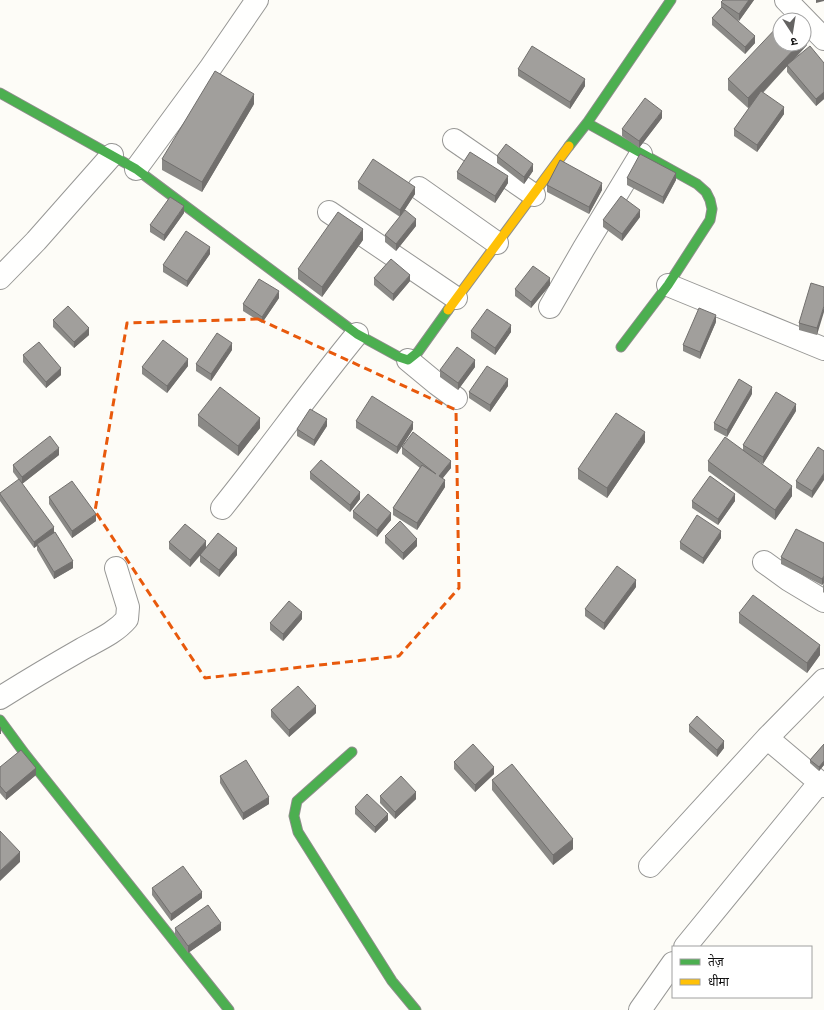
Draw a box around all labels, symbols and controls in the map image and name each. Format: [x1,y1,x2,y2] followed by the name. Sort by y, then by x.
[772,12,812,52] north arrow
[789,34,798,48] text: उ
[672,946,812,998] legend
[708,954,725,969] text: तेज़
[708,974,730,989] text: धीमा

